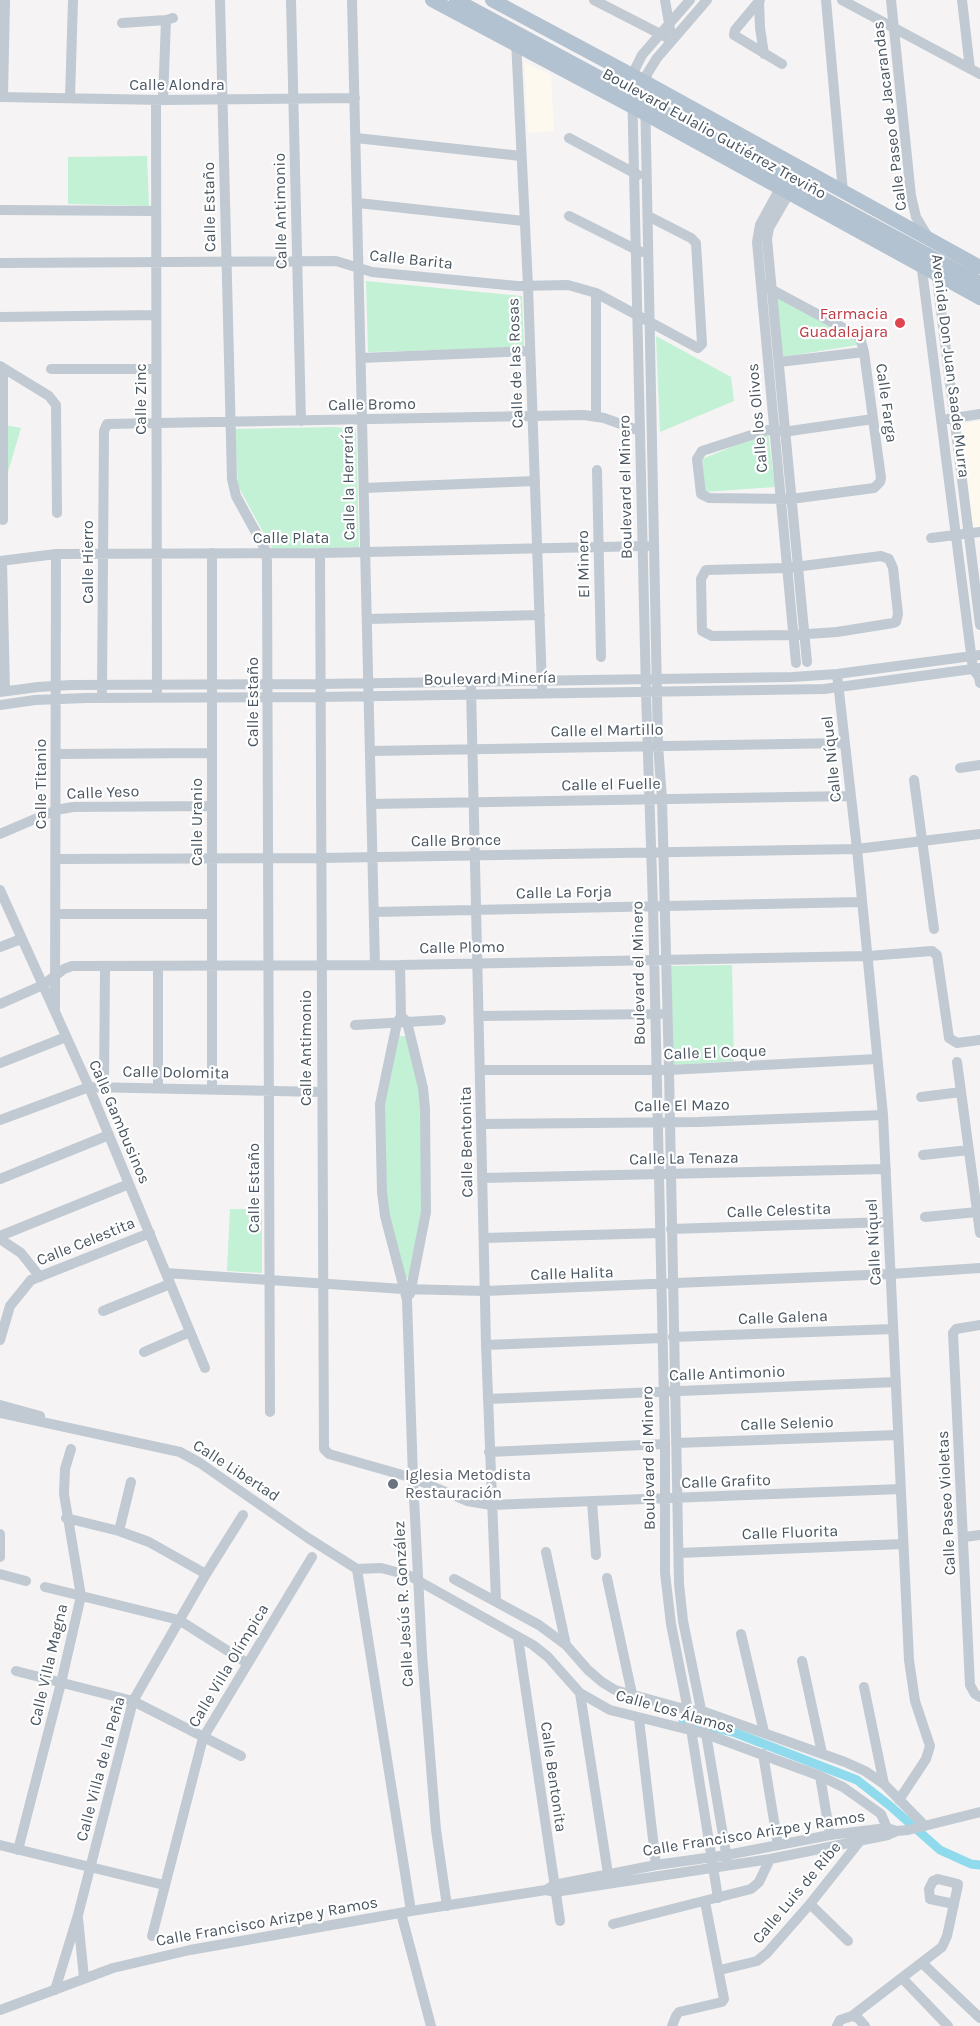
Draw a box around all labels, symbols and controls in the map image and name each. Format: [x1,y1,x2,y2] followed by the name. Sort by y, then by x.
[869,20,911,212] street label: Calle Paseo de Jacarandas
[599,64,829,204] street label: Boulevard Eulalio Gutiérrez Treviño
[129,75,225,95] street label: Calle Alondra
[270,153,292,269] street label: Calle Antimonio
[200,162,220,252] street label: Calle Estaño
[368,246,454,274] street label: Calle Barita
[927,253,973,479] street label: Avenida Don Juan Saade Murra
[504,297,528,429] street label: Calle de las Rosas
[799,304,888,342] place label: Farmacia Guadalajara
[893,316,907,330] marker: Farmacia Guadalajara
[744,362,772,474] street label: Calle los Olivos
[871,362,901,444] street label: Calle Farga
[131,363,151,435] street label: Calle Zinc
[328,395,416,415] street label: Calle Bromo
[615,415,637,559] street label: Boulevard el Minero
[338,425,360,541] street label: Calle la Herrería
[78,520,98,604] street label: Calle Hierro
[253,528,329,548] street label: Calle Plata
[574,530,594,598] street label: El Minero
[243,657,263,747] street label: Calle Estaño
[424,668,556,690] street label: Boulevard Minería
[818,715,846,803] street label: Calle Níquel
[550,720,664,742] street label: Calle el Martillo
[31,739,51,829] street label: Calle Titanio
[561,775,661,795] street label: Calle el Fuelle
[187,778,207,866] street label: Calle Uranio
[66,782,140,804] street label: Calle Yeso
[411,831,501,851] street label: Calle Bronce
[516,883,612,903] street label: Calle La Forja
[628,901,650,1045] street label: Boulevard el Minero
[419,938,505,958] street label: Calle Plomo
[296,990,316,1106] street label: Calle Antimonio
[663,1042,767,1064] street label: Calle El Coque
[84,1057,154,1187] street label: Calle Gambusinos
[123,1062,229,1084] street label: Calle Dolomita
[456,1086,478,1198] street label: Calle Bentonita
[634,1096,730,1116] street label: Calle El Mazo
[244,1143,264,1233] street label: Calle Estaño
[629,1148,739,1170] street label: Calle La Tenaza
[862,1198,886,1286] street label: Calle Níquel
[727,1200,831,1222] street label: Calle Celestita
[34,1214,138,1270] street label: Calle Celestita
[530,1263,614,1285] street label: Calle Halita
[738,1307,828,1329] street label: Calle Galena
[669,1362,785,1386] street label: Calle Antimonio
[638,1386,660,1530] street label: Boulevard el Minero
[740,1413,834,1435] street label: Calle Selenio
[934,1430,960,1576] street label: Calle Paseo Violetas
[189,1436,283,1506] street label: Calle Libertad
[405,1465,531,1503] place label: Iglesia Metodista Restauración
[681,1471,771,1493] street label: Calle Grafito
[386,1477,400,1491] marker: Iglesia Metodista Restauración
[390,1520,418,1688] street label: Calle Jesús R. González
[742,1522,838,1544] street label: Calle Fluorita
[185,1601,273,1731] street label: Calle Villa Olímpica
[26,1602,72,1728] street label: Calle Villa Magna
[613,1686,737,1738] street label: Calle Los Álamos
[72,1695,130,1843] street label: Calle Villa de la Peña
[536,1720,570,1834] street label: Calle Bentonita
[641,1807,867,1861] street label: Calle Francisco Arizpe y Ramos
[749,1838,845,1948] street label: Calle Luis de Ribe
[154,1893,380,1951] street label: Calle Francisco Arizpe y Ramos

